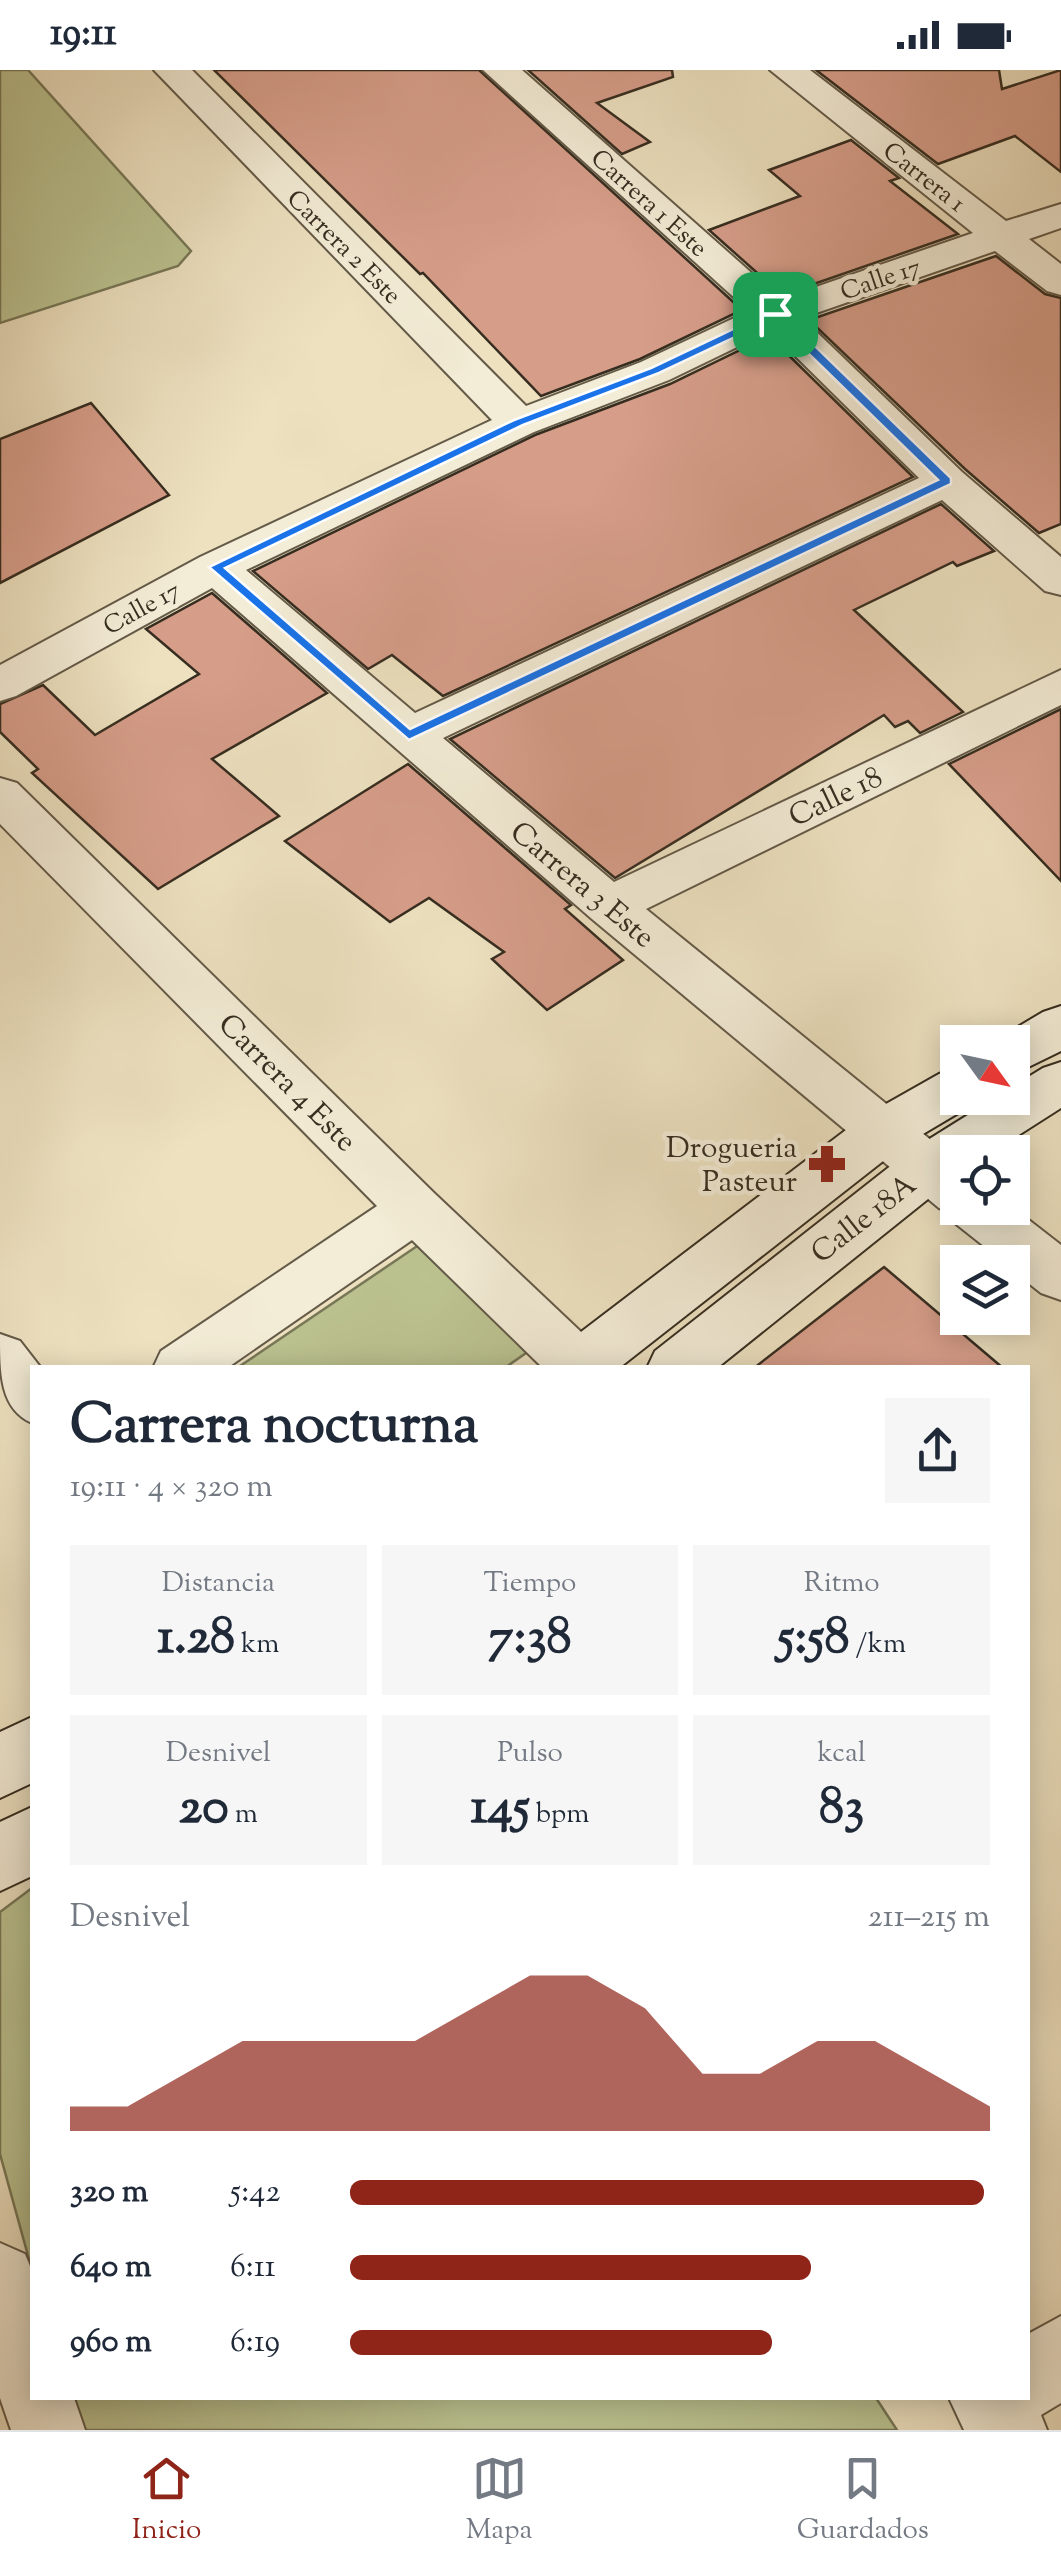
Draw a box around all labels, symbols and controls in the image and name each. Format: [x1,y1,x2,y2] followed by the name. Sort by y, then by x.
[50,8,117,62] text: 19:11
[874,135,972,222] street label: Carrera 1
[581,142,714,267] street label: Carrera 1 Este
[277,182,409,314] street label: Carrera 2 Este
[836,250,927,311] street label: Calle 17
[733,272,818,357] pin
[748,287,803,342] icon: arrive
[97,574,188,645] street label: Calle 17
[782,757,890,839] street label: Calle 18
[499,812,663,960] street label: Carrera 3 Este
[207,1005,365,1163] street label: Carrera 4 Este
[940,1025,1030,1115] north arrow
[940,1025,1030,1335] map controls
[666,1128,797,1205] place label: Drogueria Pasteur
[940,1135,1030,1225] button: locate
[806,1143,848,1185] pharmacy icon: Drogueria Pasteur
[803,1165,927,1275] street label: Calle 18A
[940,1245,1030,1335] button: layers
[70,1388,478,1467] text: Carrera nocturna
[885,1398,990,1503] button: share
[70,1465,273,1511] text: 19:11 · 4 × 320 m
[162,1564,275,1604] text: Distancia
[484,1564,576,1604] text: Tiempo
[804,1564,880,1604] text: Ritmo
[157,1604,235,1676] text: 1.28
[488,1604,572,1676] text: 7:38
[777,1604,849,1676] text: 5:58
[235,1625,280,1665] text: km
[849,1625,906,1665] text: /km
[166,1734,271,1774] text: Desnivel
[497,1734,563,1774] text: Pulso
[818,1734,866,1774] text: kcal
[179,1774,229,1846] text: 20
[470,1774,530,1846] text: 145
[819,1774,864,1846] text: 83
[229,1795,258,1835] text: m
[530,1795,590,1835] text: bpm
[70,1895,190,1941] text: Desnivel
[868,1895,990,1941] text: 211–215 m
[70,2170,148,2216] text: 320 m
[230,2170,280,2216] text: 5:42
[70,2245,151,2291] text: 640 m
[230,2245,276,2291] text: 6:11
[70,2320,152,2366] text: 960 m
[230,2320,280,2366] text: 6:19
[132,2451,201,2551] tab: Inicio
[466,2451,532,2551] tab: Mapa
[797,2451,929,2551] tab: Guardados

